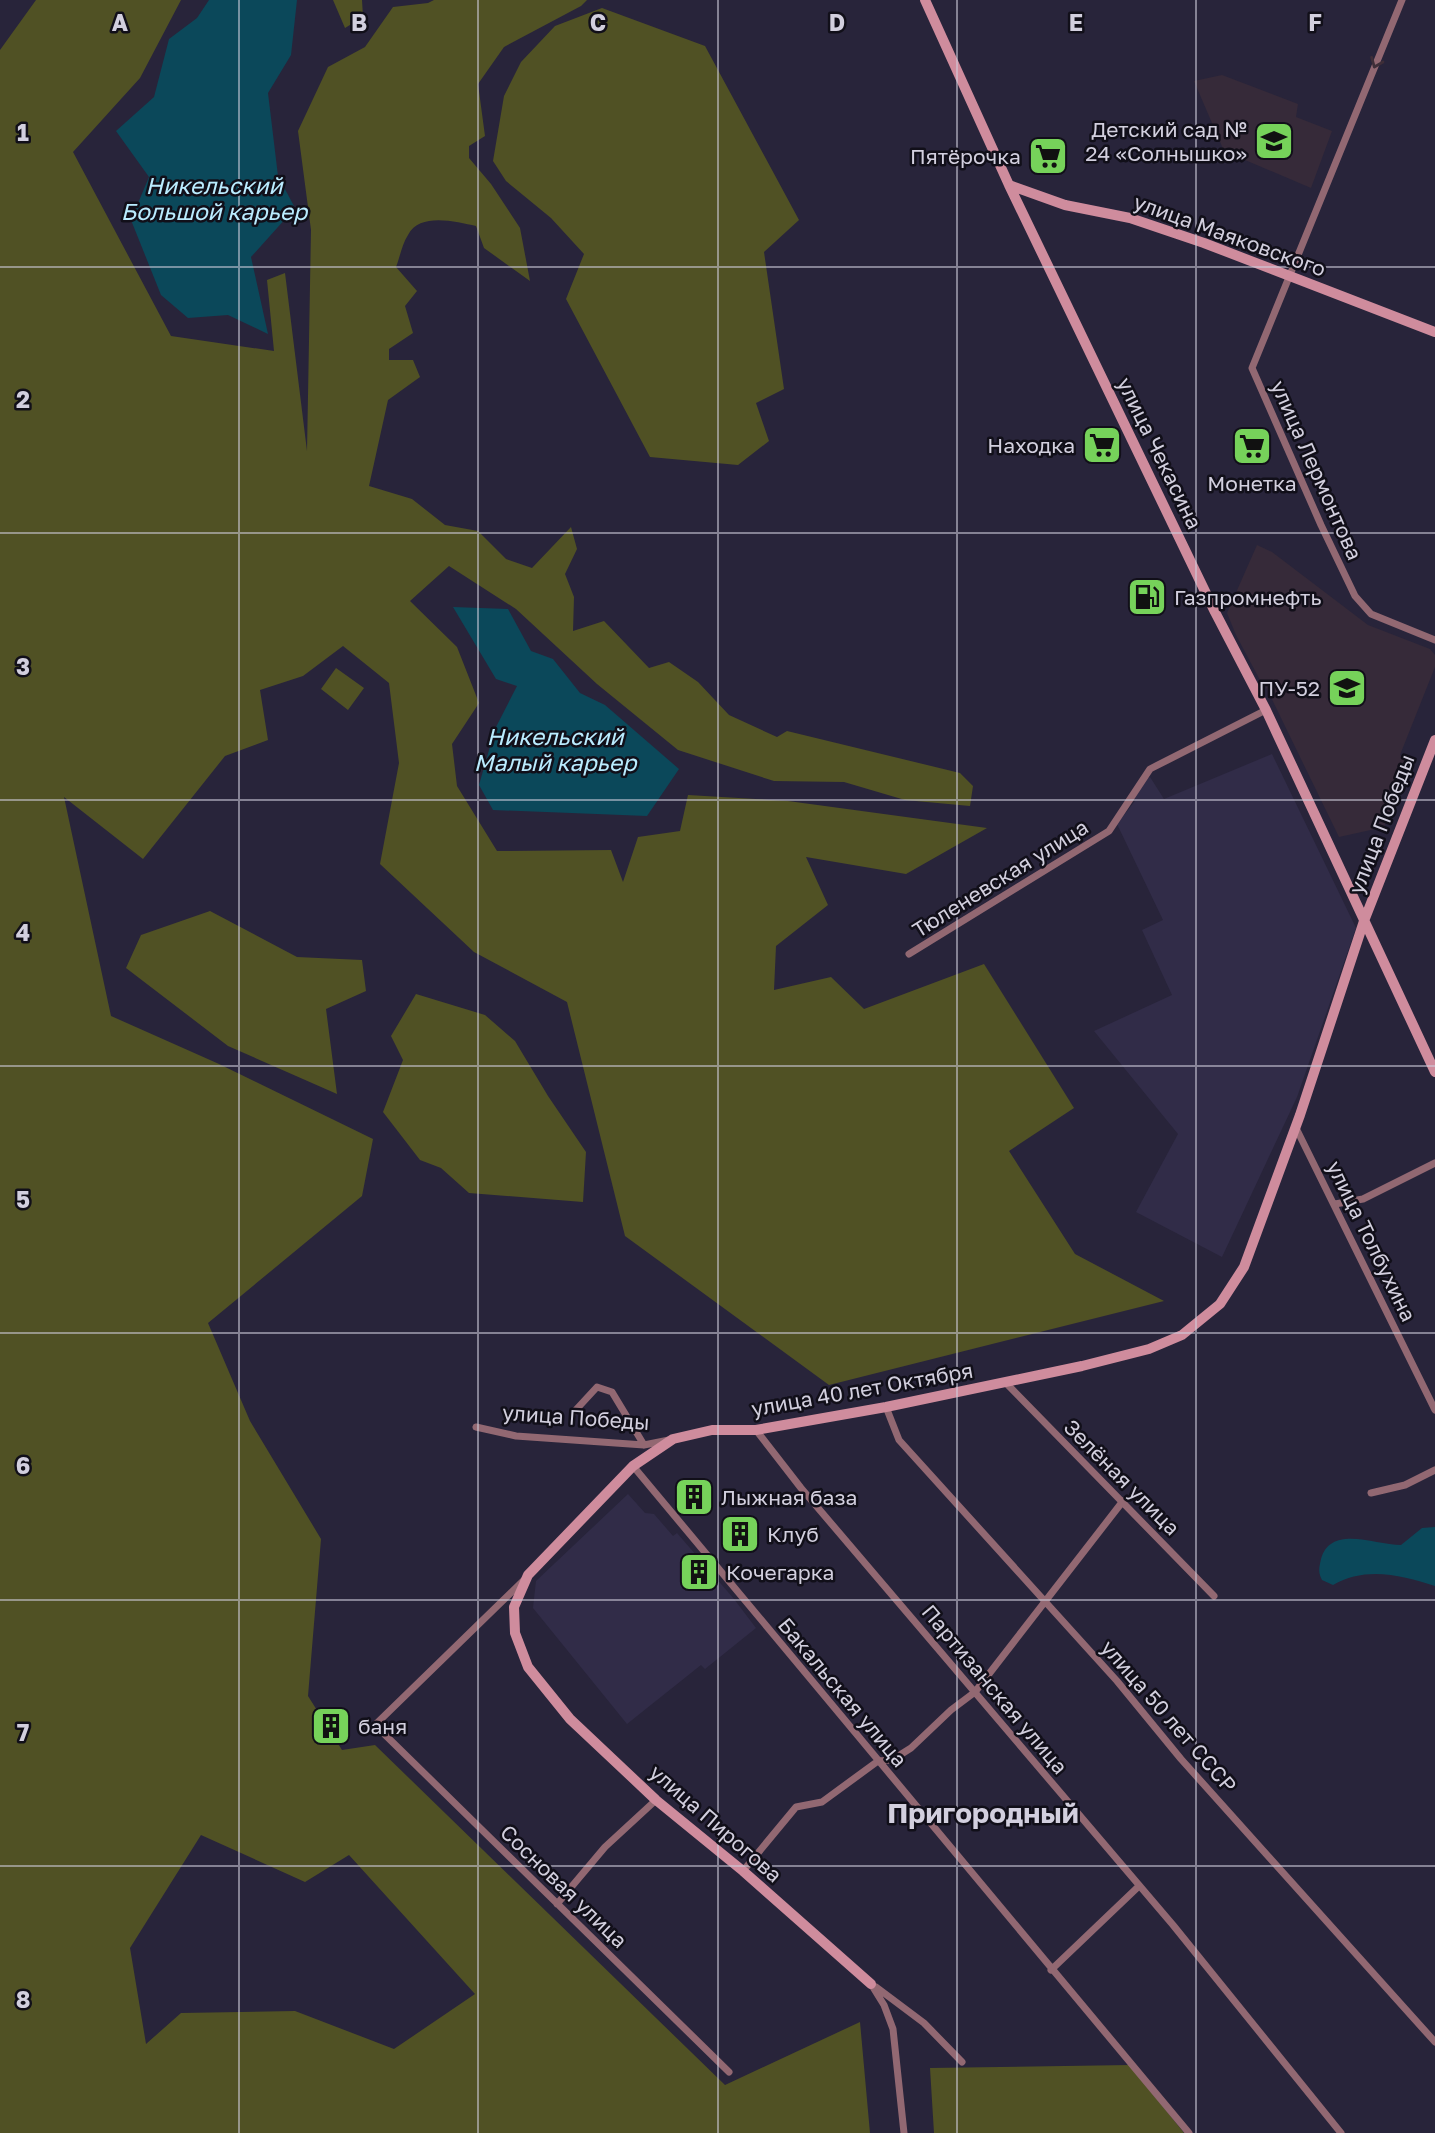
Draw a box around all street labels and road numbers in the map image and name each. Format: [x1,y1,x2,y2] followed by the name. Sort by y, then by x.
[1130,188,1330,282] street label: улица Маяковского
[1112,373,1208,533] street label: улица Чекасина
[1266,376,1368,564] street label: улица Лермонтова
[1342,750,1420,898] street label: улица Победы
[907,813,1093,943] street label: Тюленевская улица
[1322,1156,1422,1326] street label: улица Толбухина
[749,1357,975,1421] street label: улица 40 лет Октября
[501,1399,651,1435] street label: улица Победы
[1059,1414,1185,1540] street label: Зелёная улица
[917,1599,1073,1779] street label: Партизанская улица
[773,1612,913,1772] street label: Бакальская улица
[1096,1634,1242,1798] street label: улица 50 лет СССР
[645,1759,787,1887] street label: улица Пирогова
[495,1819,633,1953] street label: Сосновая улица

